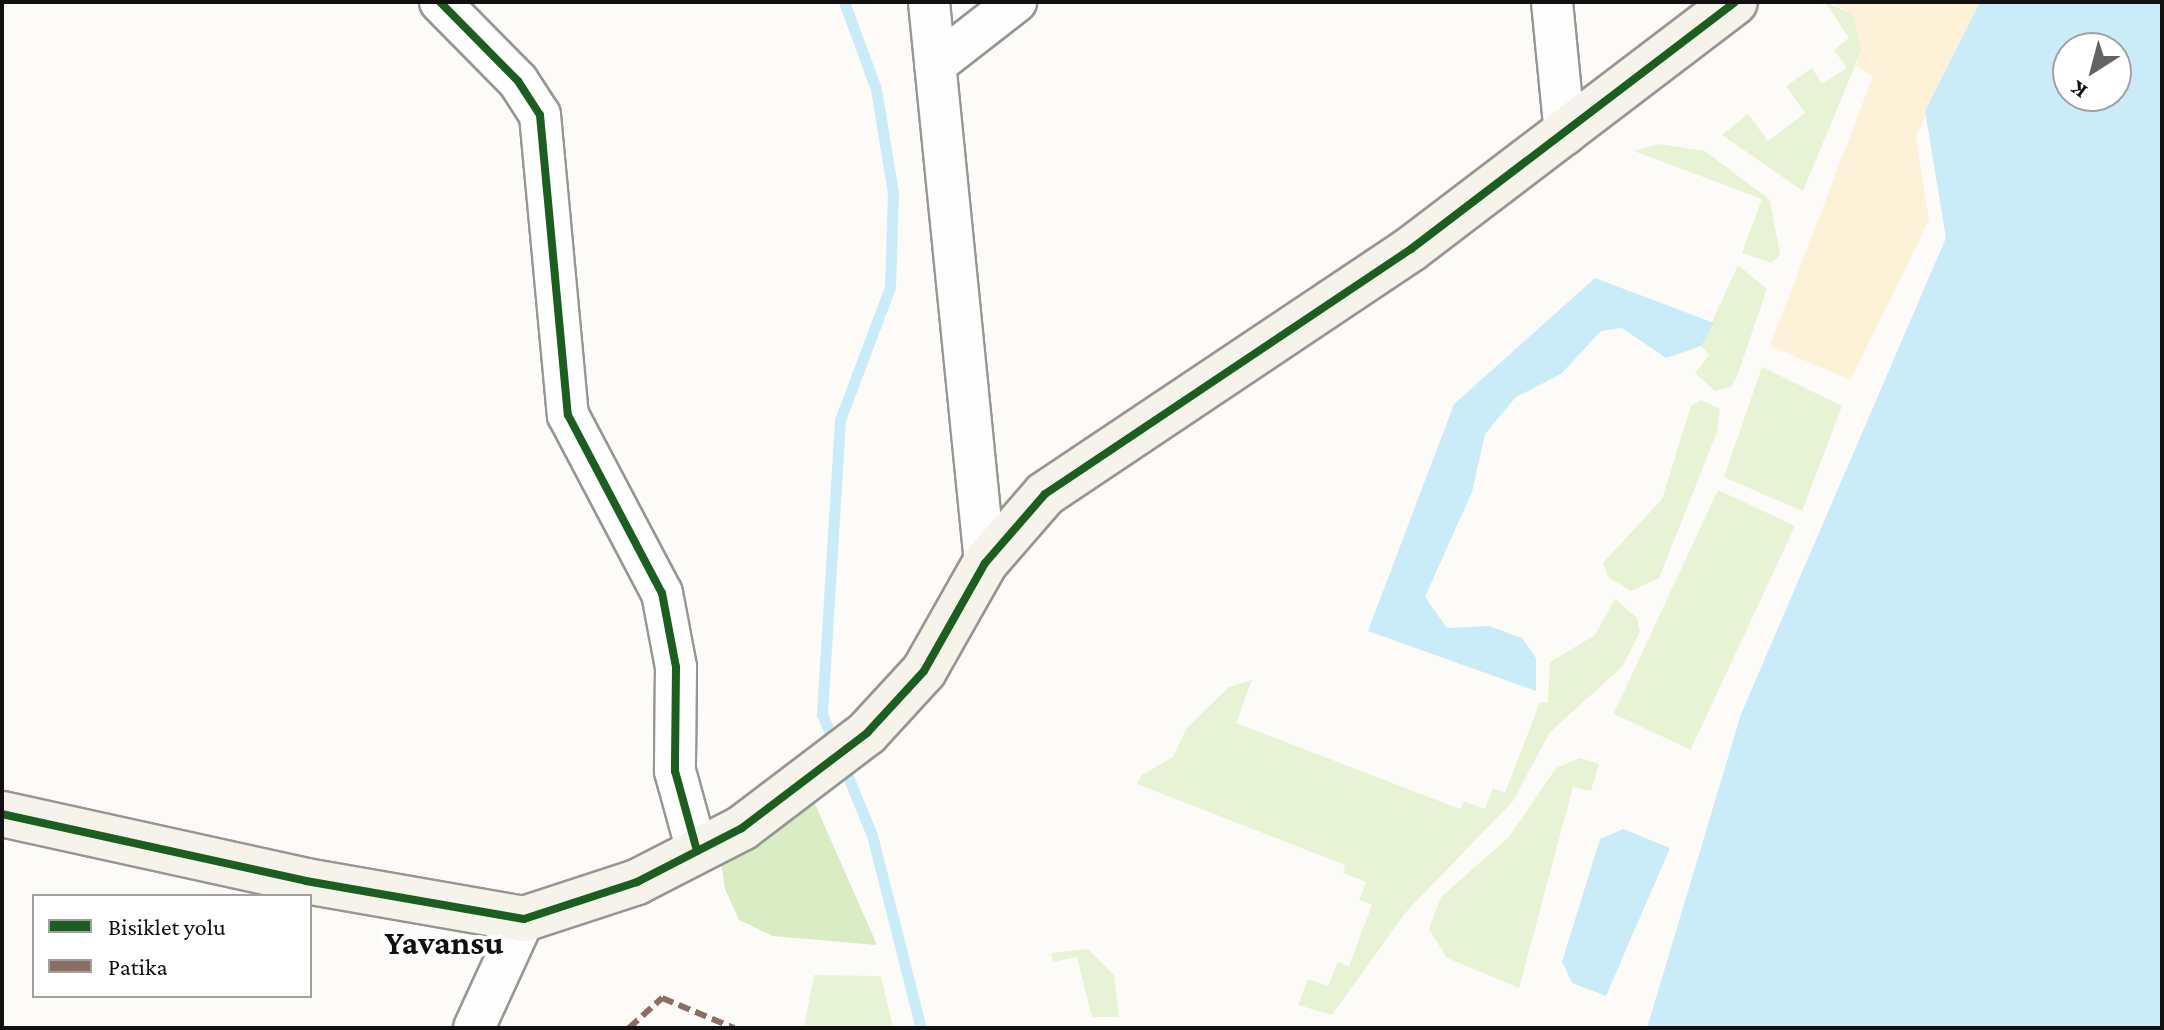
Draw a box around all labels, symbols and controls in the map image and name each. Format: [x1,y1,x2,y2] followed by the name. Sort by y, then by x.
[2052,32,2132,112] north arrow
[2066,76,2092,104] text: K
[32,894,312,998] legend
[108,913,226,940] text: Bisiklet yolu
[385,923,503,963] district label: Yavansu
[108,953,167,980] text: Patika

